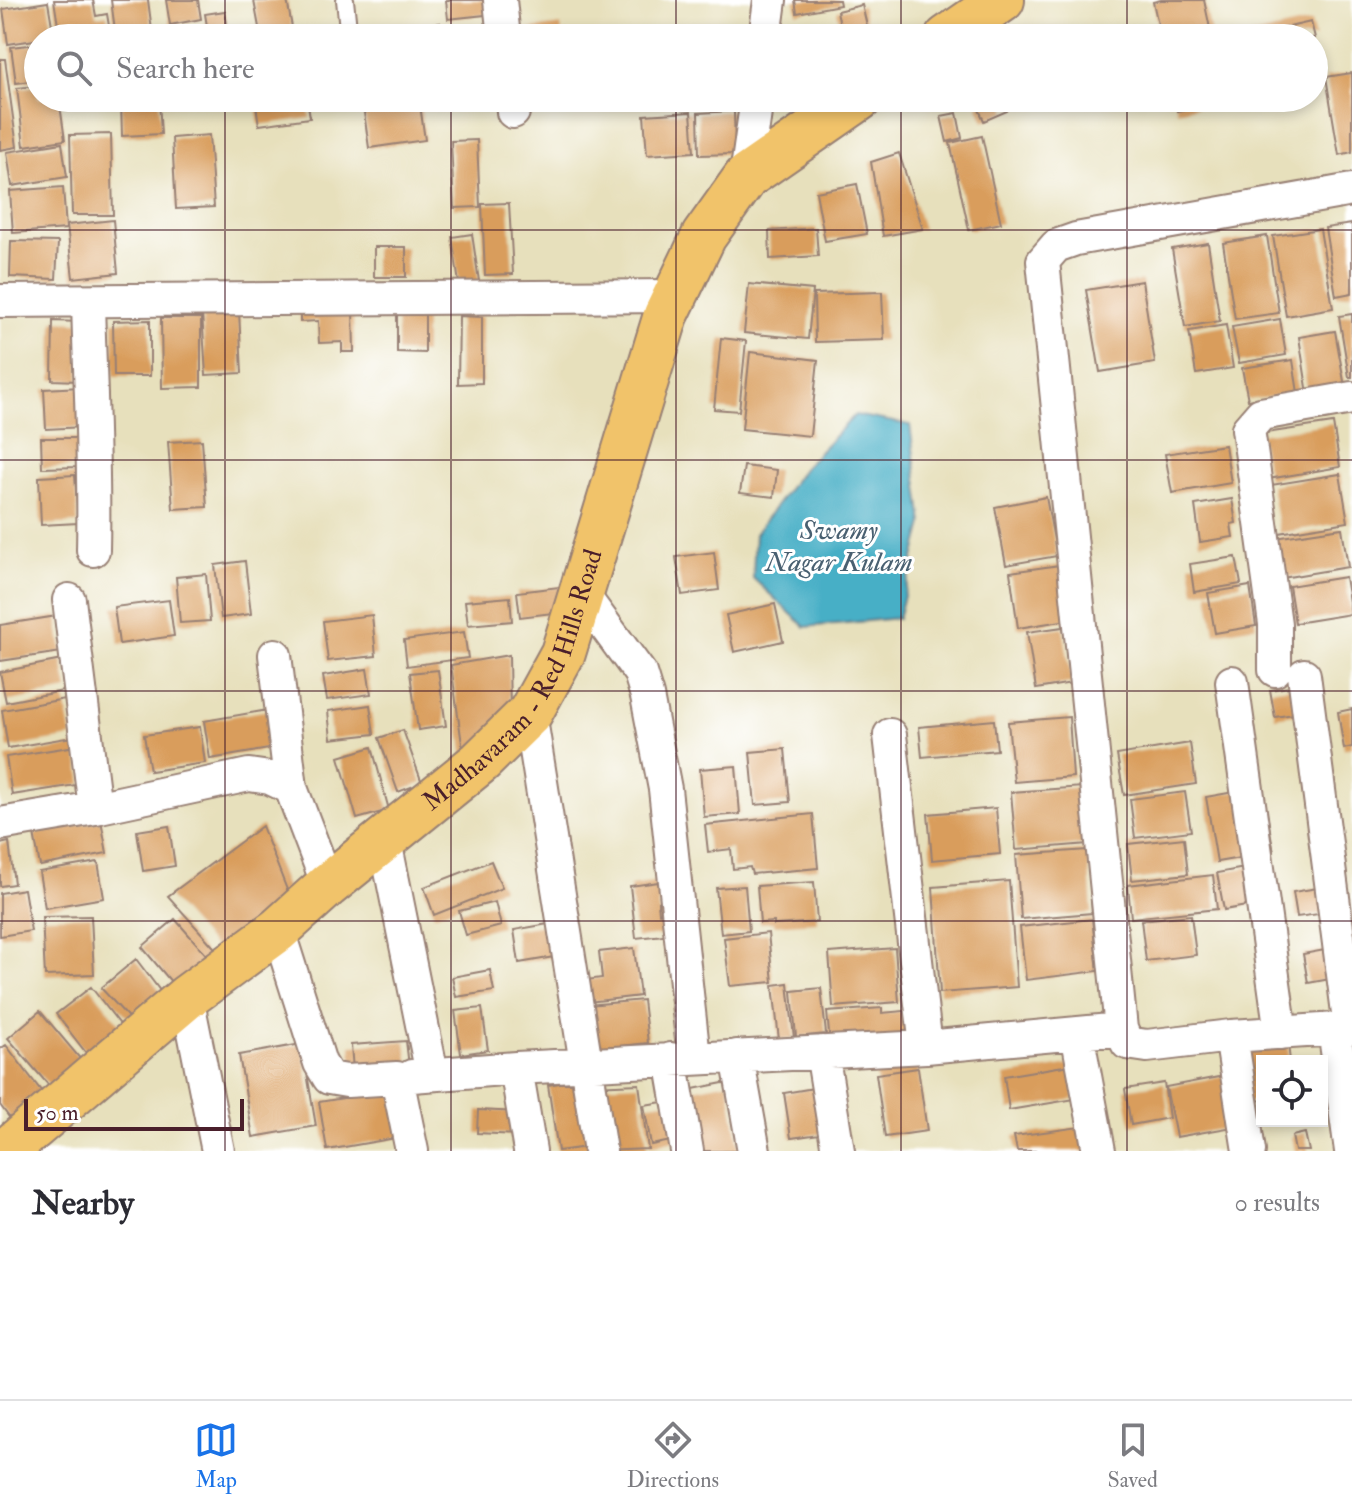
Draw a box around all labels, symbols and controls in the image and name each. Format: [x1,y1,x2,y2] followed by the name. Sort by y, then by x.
[24,24,1328,112] search box
[52,46,96,90] icon: search
[116,50,255,87] text: Search here
[763,513,913,580] water label: Swamy Nagar Kulam
[416,545,610,818] street label: Madhavaram - Red Hills Road
[1256,1055,1328,1127] map controls
[1256,1055,1328,1127] button: locate
[24,1095,244,1131] scale bar
[36,1099,78,1127] text: 50 m
[32,1182,134,1225] text: Nearby
[1235,1187,1320,1219] text: 0 results
[194,1418,238,1494] tab: Map
[627,1418,719,1494] tab: Directions
[1108,1418,1158,1494] tab: Saved

